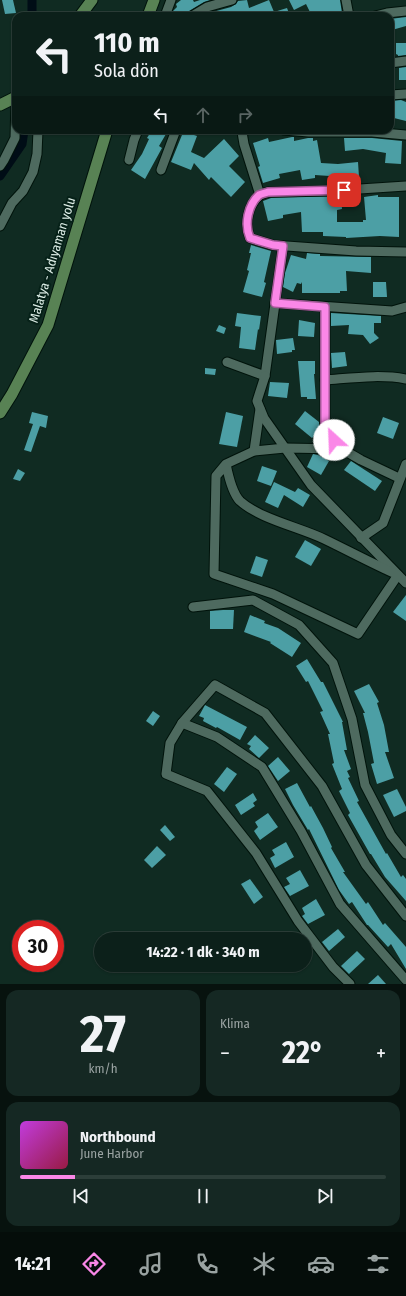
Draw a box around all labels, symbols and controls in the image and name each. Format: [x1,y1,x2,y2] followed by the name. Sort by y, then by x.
[94,26,160,59] text: 110 m
[28,28,80,80] icon: left
[94,60,159,82] text: Sola dön
[150,104,172,126] icon: left
[192,104,214,126] icon: ahead
[234,104,256,126] icon: right
[327,173,361,207] pin
[333,179,355,201] icon: arrive
[26,195,78,325] street label: Malatya - Adıyaman yolu
[313,419,355,461] position arrow
[12,920,64,972] speed limit sign: 30
[146,943,260,961] text: 14:22 · 1 dk · 340 m
[80,1003,126,1066] text: 27
[220,1016,250,1031] text: Klima
[282,1035,324,1071] text: 22°
[220,1040,230,1067] text: −
[376,1040,386,1067] text: +
[89,1061,118,1076] text: km/h
[80,1128,156,1146] text: Northbound
[80,1146,144,1161] text: June Harbor
[70,1185,92,1207] icon: previous
[192,1185,214,1207] icon: pause
[314,1185,336,1207] icon: next
[80,1250,108,1278] icon: directions
[137,1250,165,1278] icon: music
[193,1250,221,1278] icon: phone
[250,1250,278,1278] icon: climate
[307,1250,335,1278] icon: car
[364,1250,392,1278] icon: filters
[14,1253,51,1275] text: 14:21

